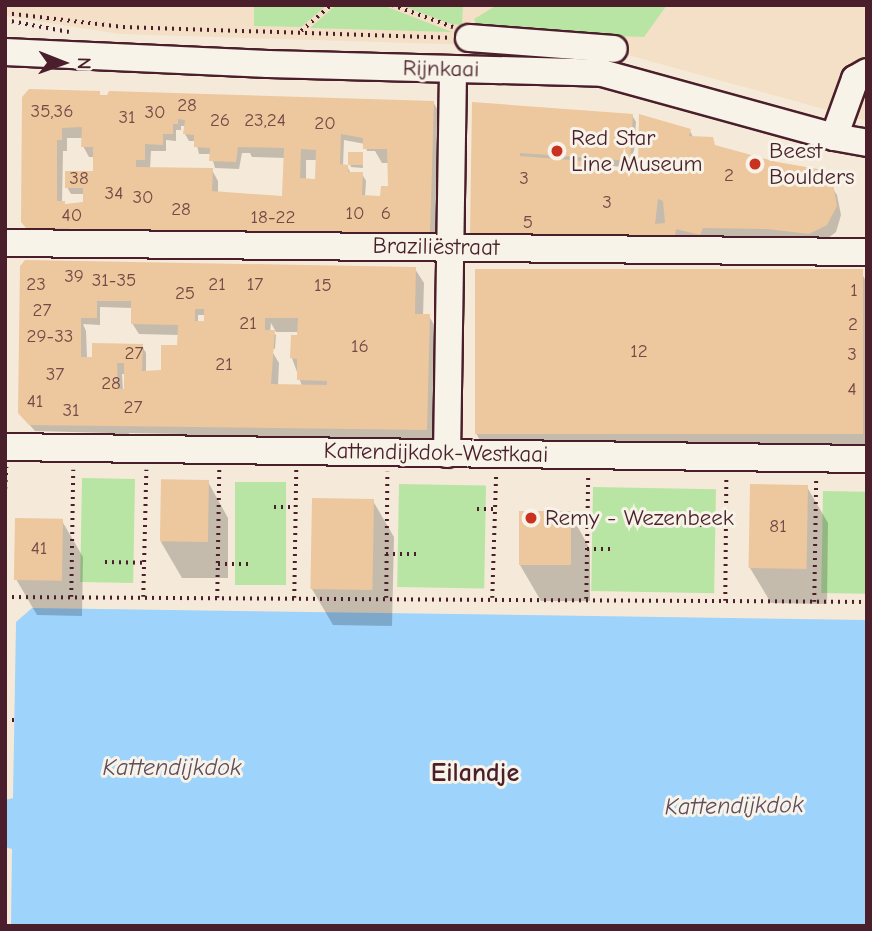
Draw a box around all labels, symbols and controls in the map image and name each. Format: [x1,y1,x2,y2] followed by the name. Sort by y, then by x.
[28,28,98,98] north arrow
[402,55,480,83] street label: Rijnkaai
[73,57,95,70] text: N
[177,95,197,117] house number: 28
[31,101,73,123] house number: 35,36
[144,102,166,124] house number: 30
[118,107,136,129] house number: 31
[210,110,230,132] house number: 26
[244,110,286,132] house number: 23,24
[314,113,336,135] house number: 20
[571,124,702,178] place label: Red Star Line Museum
[769,137,855,191] place label: Beest Boulders
[549,143,565,159] marker: Red Star Line Museum
[747,156,763,172] marker: Beest Boulders
[724,165,734,187] house number: 2
[69,168,89,190] house number: 38
[519,168,529,190] house number: 3
[105,183,123,205] house number: 34
[132,187,154,209] house number: 30
[602,192,612,214] house number: 3
[171,199,191,221] house number: 28
[345,203,365,225] house number: 10
[381,203,391,225] house number: 6
[62,205,82,227] house number: 40
[251,207,295,229] house number: 18-22
[523,212,533,234] house number: 5
[372,232,500,262] street label: Braziliëstraat
[64,266,84,288] house number: 39
[92,270,136,292] house number: 31-35
[26,274,46,296] house number: 23
[208,274,226,296] house number: 21
[247,274,263,296] house number: 17
[314,275,332,297] house number: 15
[850,280,858,302] house number: 1
[175,283,195,305] house number: 25
[33,300,51,322] house number: 27
[239,313,257,335] house number: 21
[848,314,858,336] house number: 2
[27,326,73,348] house number: 29-33
[351,336,369,358] house number: 16
[630,341,648,363] house number: 12
[125,343,143,365] house number: 27
[847,344,857,366] house number: 3
[215,354,233,376] house number: 21
[46,364,64,386] house number: 37
[101,373,121,395] house number: 28
[847,379,857,401] house number: 4
[27,391,43,413] house number: 41
[124,397,142,419] house number: 27
[62,400,80,422] house number: 31
[323,437,549,469] street label: Kattendijkdok-Westkaai
[545,504,734,532] place label: Remy - Wezenbeek
[523,510,539,526] marker: Remy - Wezenbeek
[769,516,787,538] house number: 81
[31,538,47,560] house number: 41
[102,754,242,782] water label: Kattendijkdok
[431,758,519,790] district label: Eilandje
[664,790,804,822] water label: Kattendijkdok

